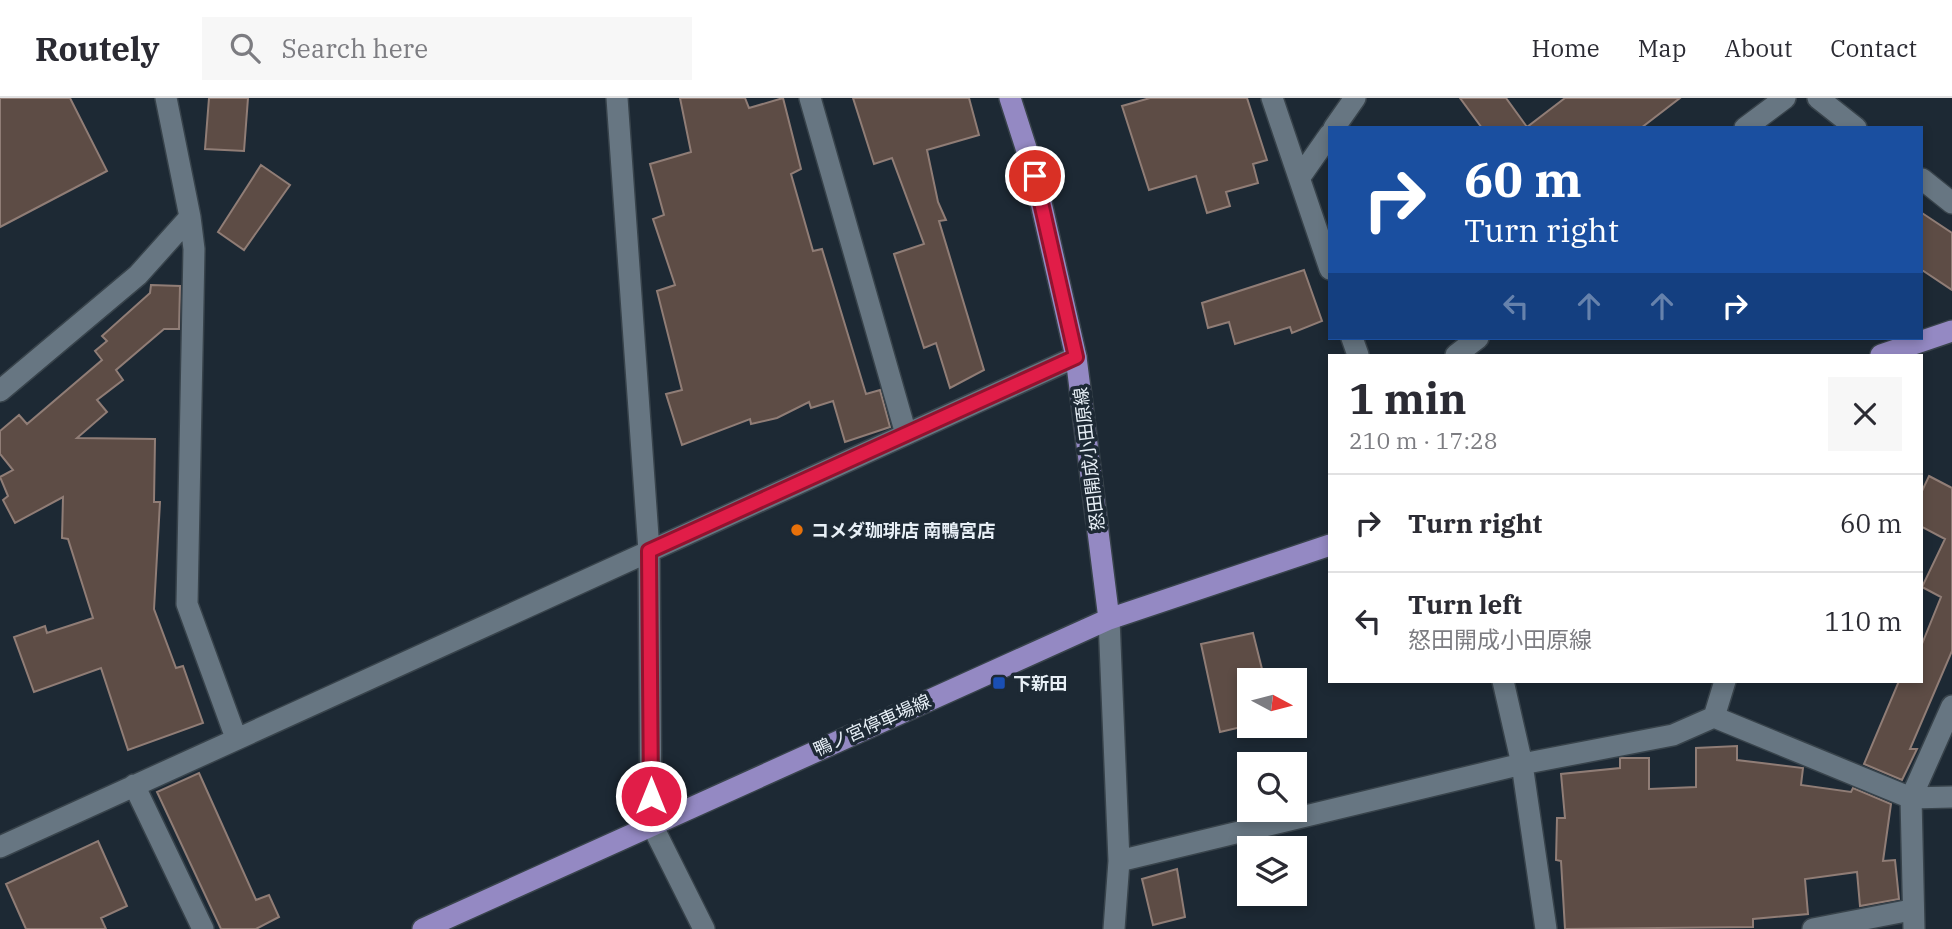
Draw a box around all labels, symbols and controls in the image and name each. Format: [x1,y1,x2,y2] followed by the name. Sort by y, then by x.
[202,17,692,80] search box
[35,27,160,70] text: Routely
[226,29,264,67] icon: search
[282,31,428,65] text: Search here
[1532,32,1600,64] text: Home
[1638,32,1686,64] text: Map
[1724,32,1792,64] text: About
[1830,32,1917,64] text: Contact
[1005,146,1065,206] pin
[1464,147,1582,210] text: 60 m
[1349,154,1440,245] icon: right
[1016,157,1054,195] icon: arrive
[1464,209,1619,251] text: Turn right
[1497,287,1535,325] icon: left
[1570,287,1608,325] icon: ahead
[1643,287,1681,325] icon: ahead
[1716,287,1754,325] icon: right
[1349,371,1467,426] text: 1 min
[1828,377,1902,451] button: close
[1069,386,1109,532] street label: 怒田開成小田原線
[1349,425,1498,455] text: 210 m · 17:28
[1349,504,1387,542] icon: right
[1408,506,1542,540] text: Turn right
[1840,506,1902,540] text: 60 m
[811,519,995,542] place label: コメダ珈琲店 南鴨宮店
[789,522,805,538] marker: コメダ珈琲店 南鴨宮店
[1408,587,1522,621] text: Turn left
[1349,602,1387,640] icon: left
[1824,604,1902,638] text: 110 m
[1408,624,1592,654] text: 怒田開成小田原線
[1237,668,1307,738] north arrow
[1237,668,1307,906] map controls
[1013,672,1067,695] place label: 下新田
[991,675,1007,691] marker: 下新田
[810,689,934,761] street label: 鴨ノ宮停車場線
[1237,752,1307,822] button: search
[614,759,688,833] position arrow
[1237,836,1307,906] button: layers

